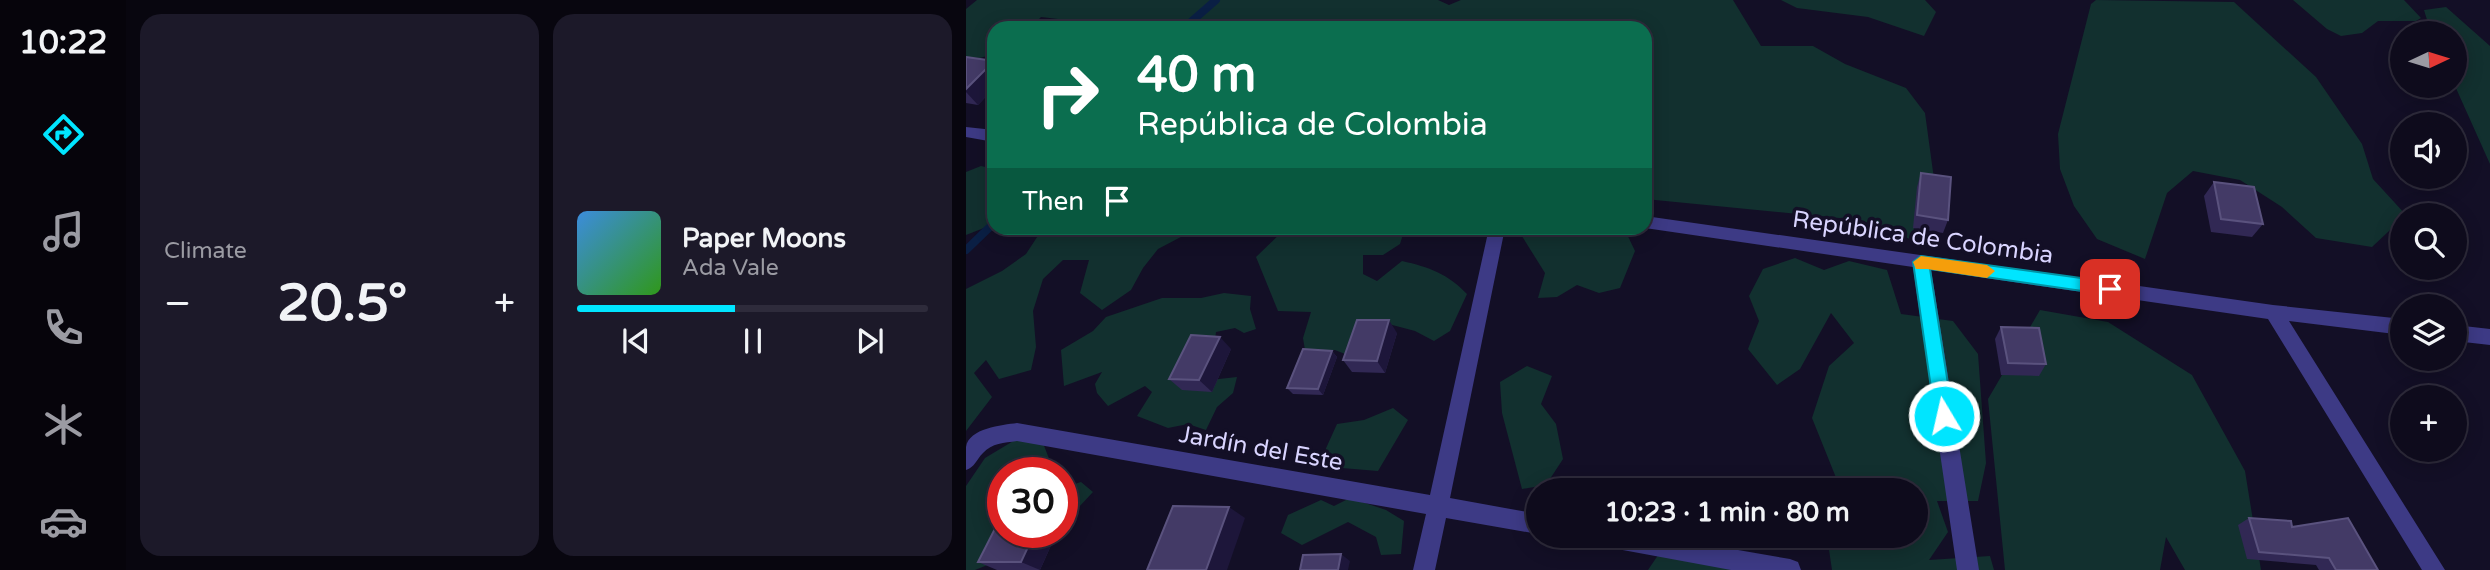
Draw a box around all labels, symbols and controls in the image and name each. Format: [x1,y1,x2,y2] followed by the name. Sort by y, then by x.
[2390,21,2468,98] north arrow
[2390,21,2467,462] map controls
[19,24,107,62] text: 10:22
[1137,46,1256,105] text: 40 m
[1022,49,1113,140] icon: right
[1137,106,1488,144] text: República de Colombia
[39,110,88,159] icon: directions
[2390,112,2467,189] button: sound
[1098,182,1136,220] icon: arrive
[1022,186,1084,217] text: Then
[2390,203,2467,280] button: search
[1791,205,2055,270] street label: República de Colombia
[39,207,88,256] icon: music
[682,223,846,254] text: Paper Moons
[164,237,247,265] text: Climate
[682,254,779,282] text: Ada Vale
[2080,259,2140,319] pin
[2091,270,2129,308] icon: arrive
[277,272,407,335] text: 20.5°
[164,281,191,327] text: −
[494,281,515,327] text: +
[2390,294,2467,371] button: layers
[39,303,88,352] icon: phone
[617,322,655,360] icon: previous
[734,322,772,360] icon: pause
[851,322,889,360] icon: next
[1907,379,1981,453] position arrow
[2390,385,2467,462] button: +
[39,400,88,449] icon: climate
[1177,420,1345,477] street label: Jardín del Este
[987,457,1078,548] speed limit sign: 30
[39,497,88,546] icon: car
[1604,497,1850,528] text: 10:23 · 1 min · 80 m

